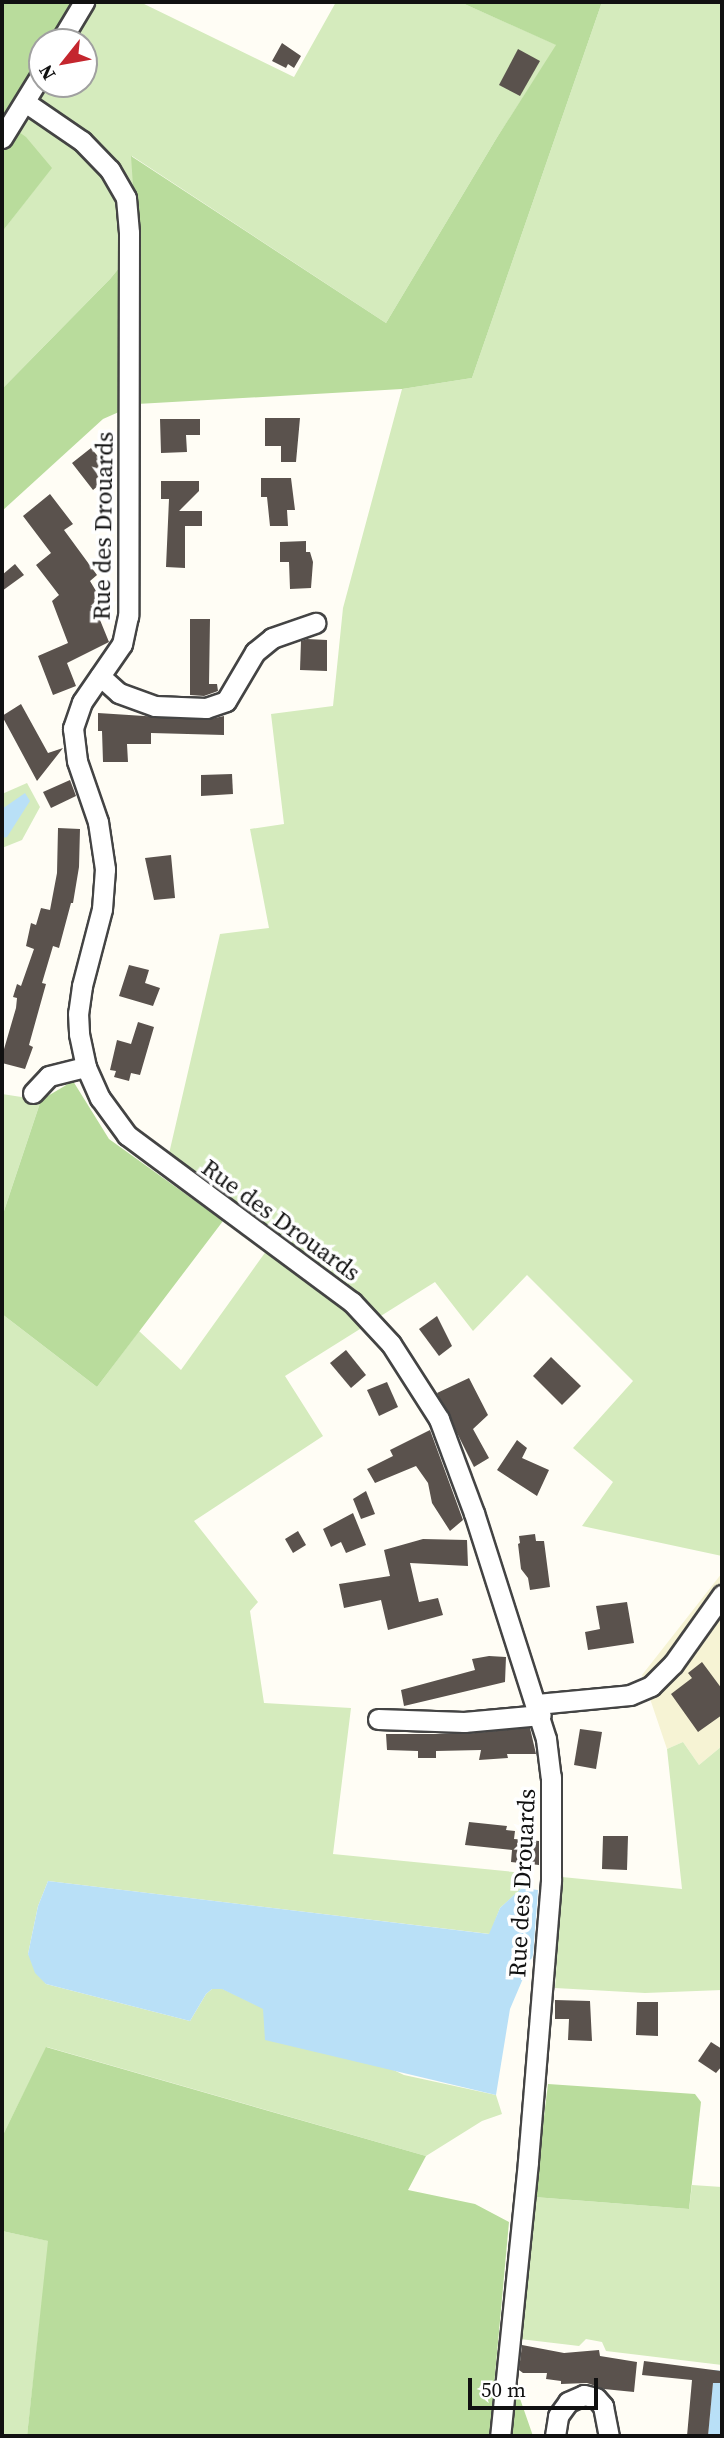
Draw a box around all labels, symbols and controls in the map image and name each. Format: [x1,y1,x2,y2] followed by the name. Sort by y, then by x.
[28,28,98,98] north arrow
[32,60,61,85] text: N
[87,431,119,621] street label: Rue des Drouards
[196,1153,366,1287] street label: Rue des Drouards
[503,1788,541,1978] street label: Rue des Drouards
[472,2364,602,2408] scale bar
[481,2375,526,2404] text: 50 m

